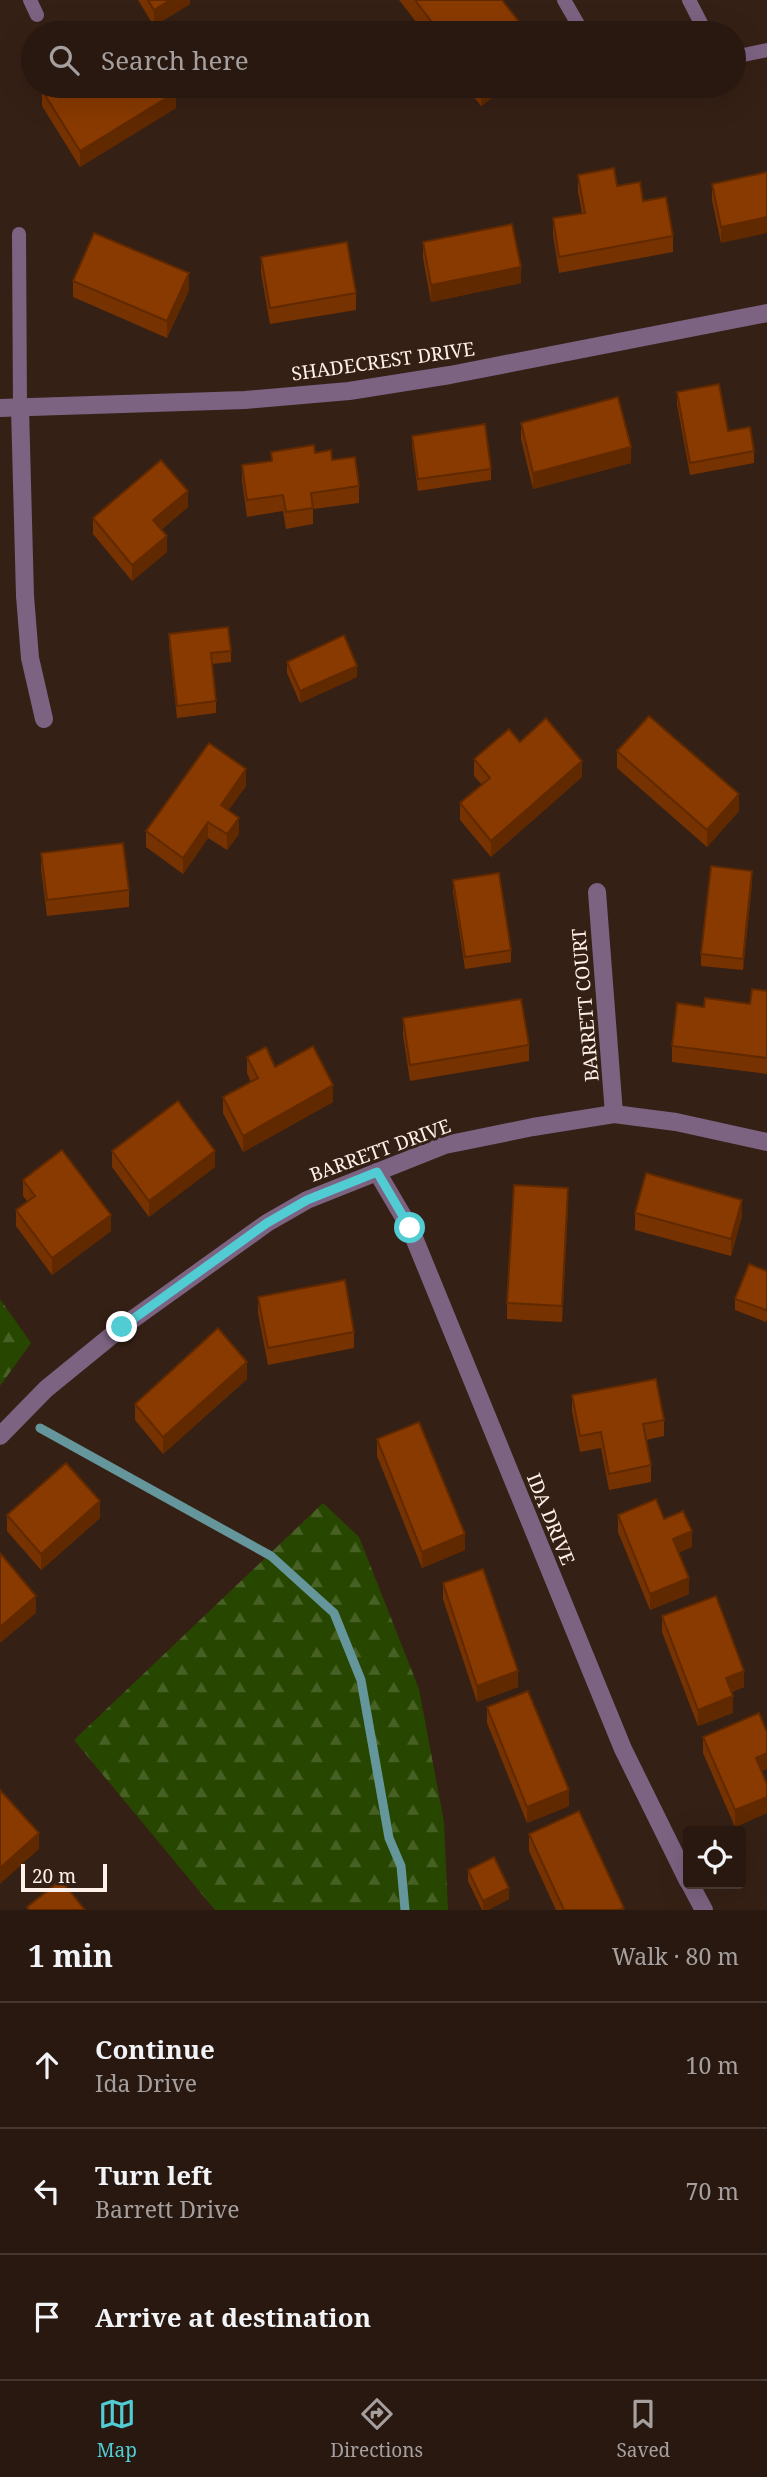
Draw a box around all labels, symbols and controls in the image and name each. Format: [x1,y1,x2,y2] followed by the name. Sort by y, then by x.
[21,21,746,98] search box
[45,41,83,79] icon: search
[101,42,249,78] text: Search here
[290,335,477,387] street label: SHADECREST DRIVE
[565,927,605,1083] street label: BARRETT COURT
[306,1112,454,1188] street label: BARRETT DRIVE
[394,1212,425,1243] route start
[106,1311,137,1342] route end
[521,1469,581,1569] street label: IDA DRIVE
[683,1826,746,1889] map controls
[683,1826,746,1889] button: locate
[21,1861,107,1893] scale bar
[32,1863,76,1889] text: 20 m
[28,1935,113,1976] text: 1 min
[612,1940,739,1972] text: Walk · 80 m
[95,2031,215,2067] text: Continue
[28,2046,66,2084] icon: ahead
[686,2049,739,2081] text: 10 m
[95,2067,197,2099] text: Ida Drive
[95,2157,212,2193] text: Turn left
[28,2172,66,2210] icon: left
[686,2175,739,2207] text: 70 m
[95,2193,240,2225] text: Barrett Drive
[28,2298,66,2336] icon: arrive
[95,2299,371,2335] text: Arrive at destination
[97,2395,137,2463] tab: Map
[330,2395,423,2463] tab: Directions
[616,2395,670,2463] tab: Saved

